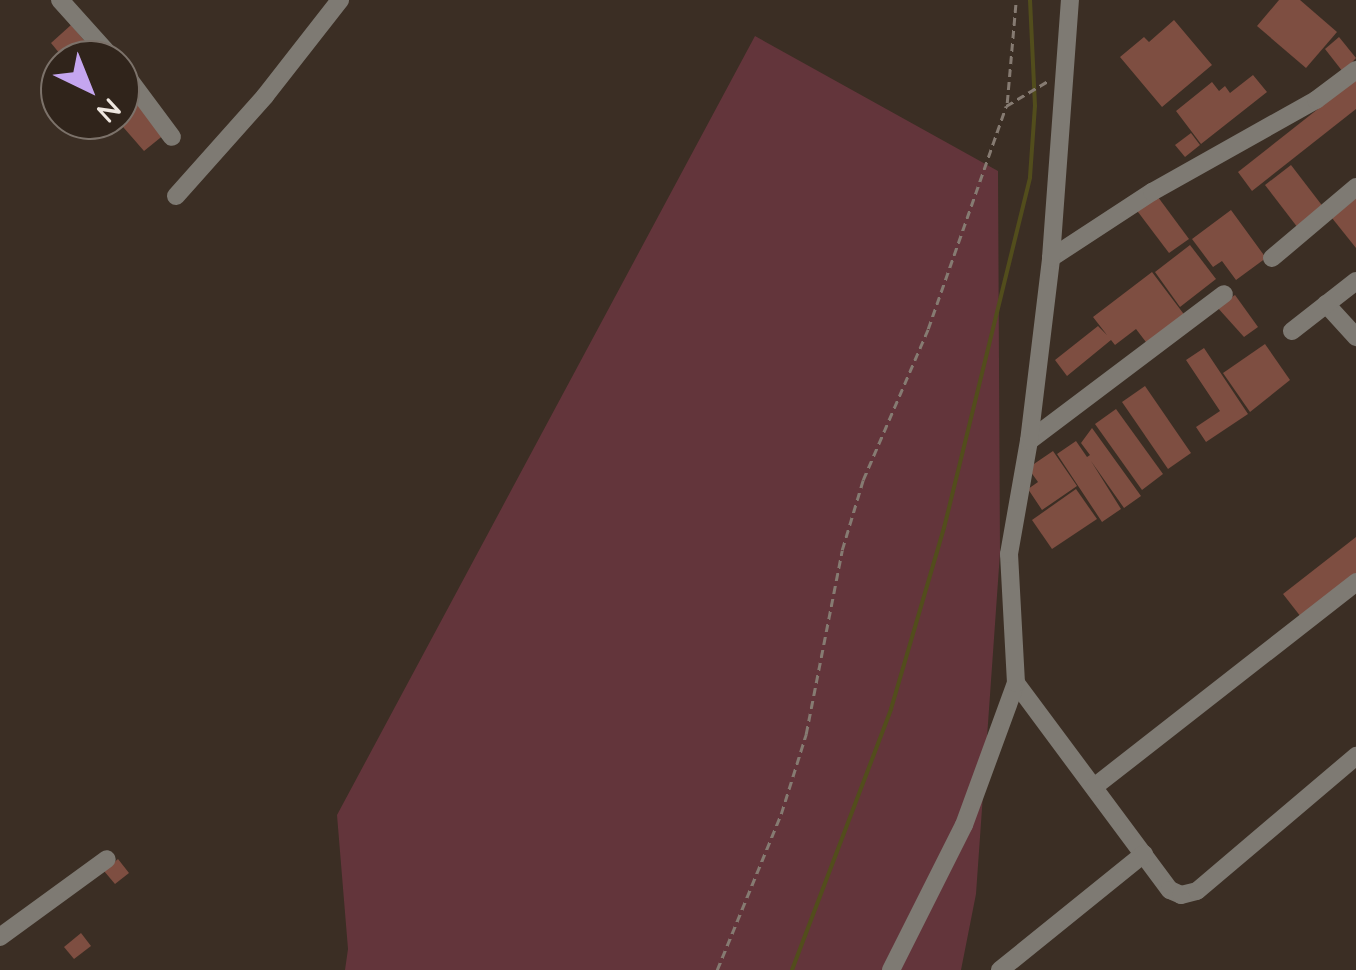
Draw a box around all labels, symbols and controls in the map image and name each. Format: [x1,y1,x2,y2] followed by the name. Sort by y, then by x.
[40,40,140,140] north arrow
[90,91,129,131] text: N

